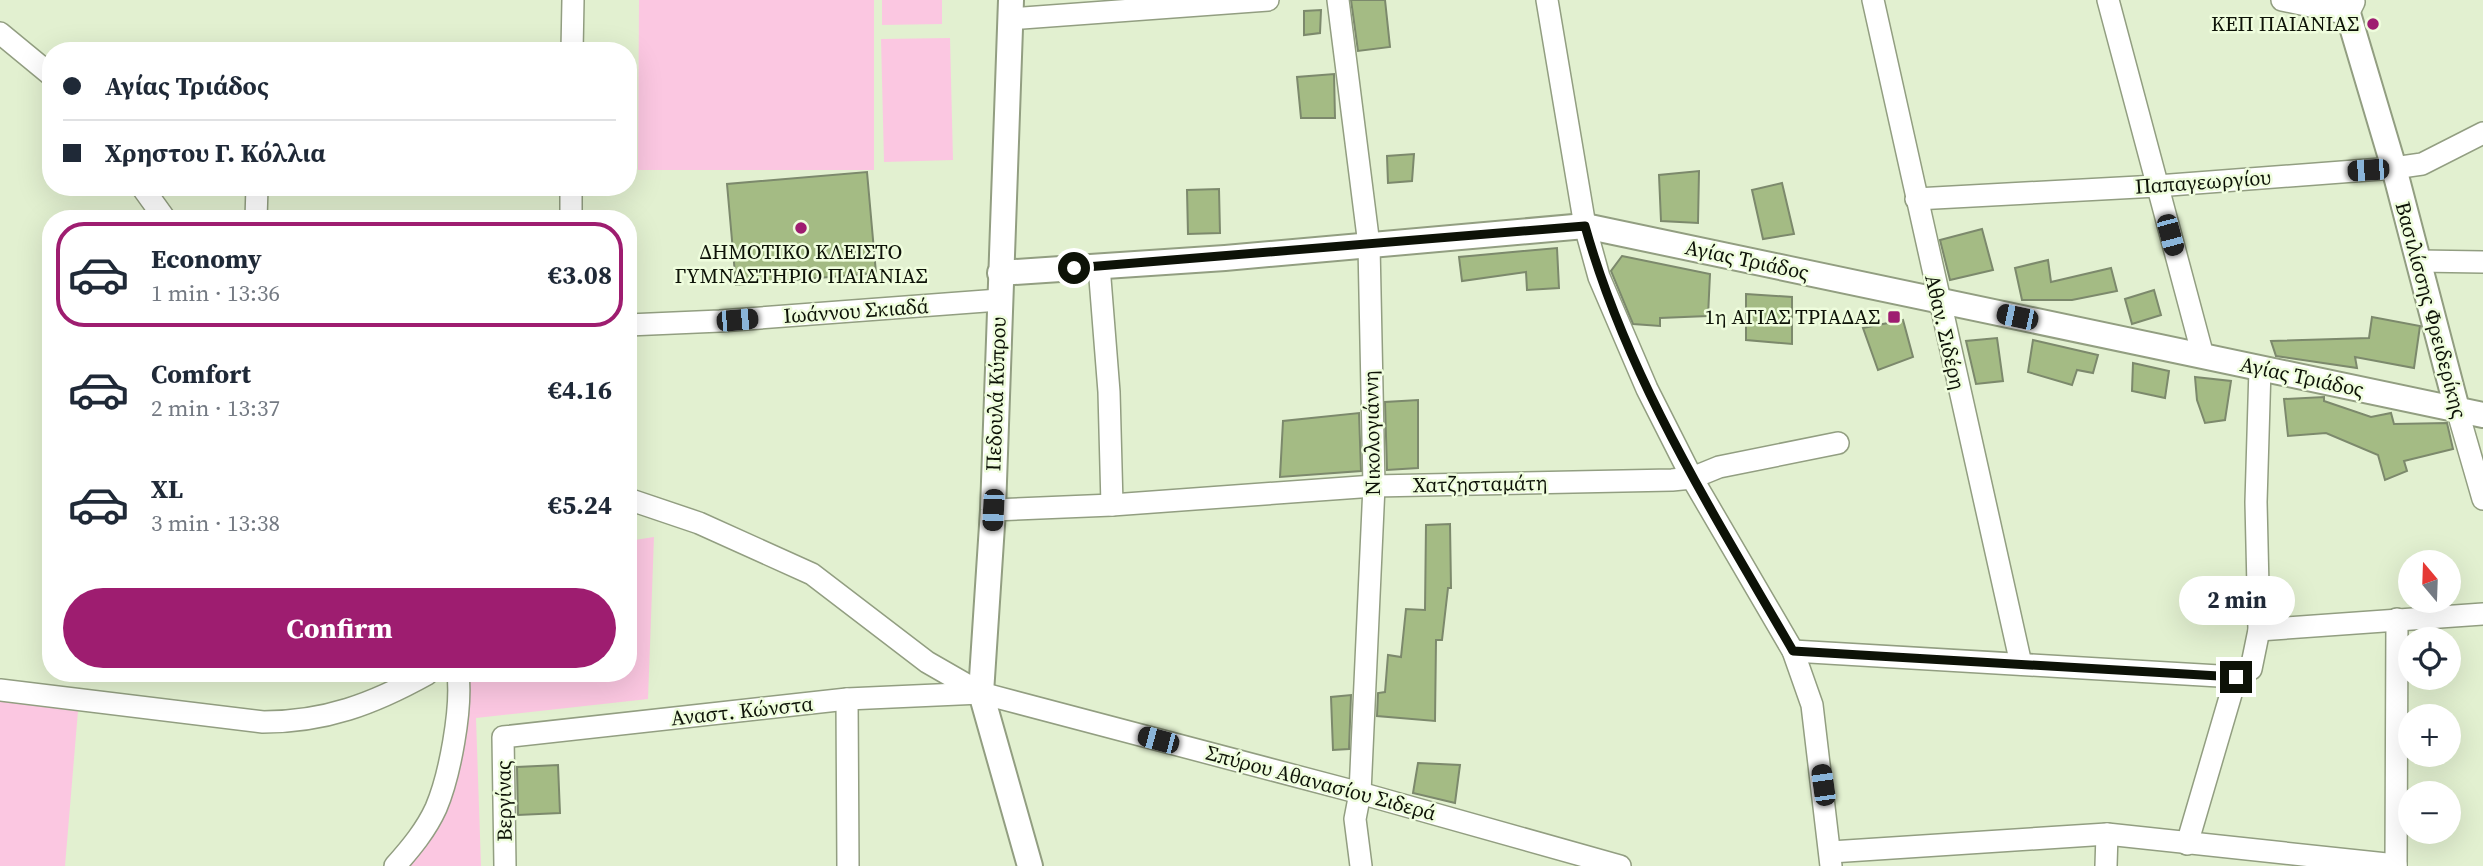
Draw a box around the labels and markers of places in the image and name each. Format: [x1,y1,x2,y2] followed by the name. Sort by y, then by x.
[2211,9,2359,38] place label: ΚΕΠ ΠΑΙΑΝΙΑΣ
[2365,16,2381,32] marker: ΚΕΠ ΠΑΙΑΝΙΑΣ
[793,220,809,236] marker: ΔΗΜΟΤΙΚΟ ΚΛΕΙΣΤΟ ΓΥΜΝΑΣΤΗΡΙΟ ΠΑΙΑΝΙΑΣ
[675,237,928,290] place label: ΔΗΜΟΤΙΚΟ ΚΛΕΙΣΤΟ ΓΥΜΝΑΣΤΗΡΙΟ ΠΑΙΑΝΙΑΣ
[1705,302,1880,331] place label: 1η ΑΓΙΑΣ ΤΡΙΑΔΑΣ
[1886,309,1902,325] marker: 1η ΑΓΙΑΣ ΤΡΙΑΔΑΣ

